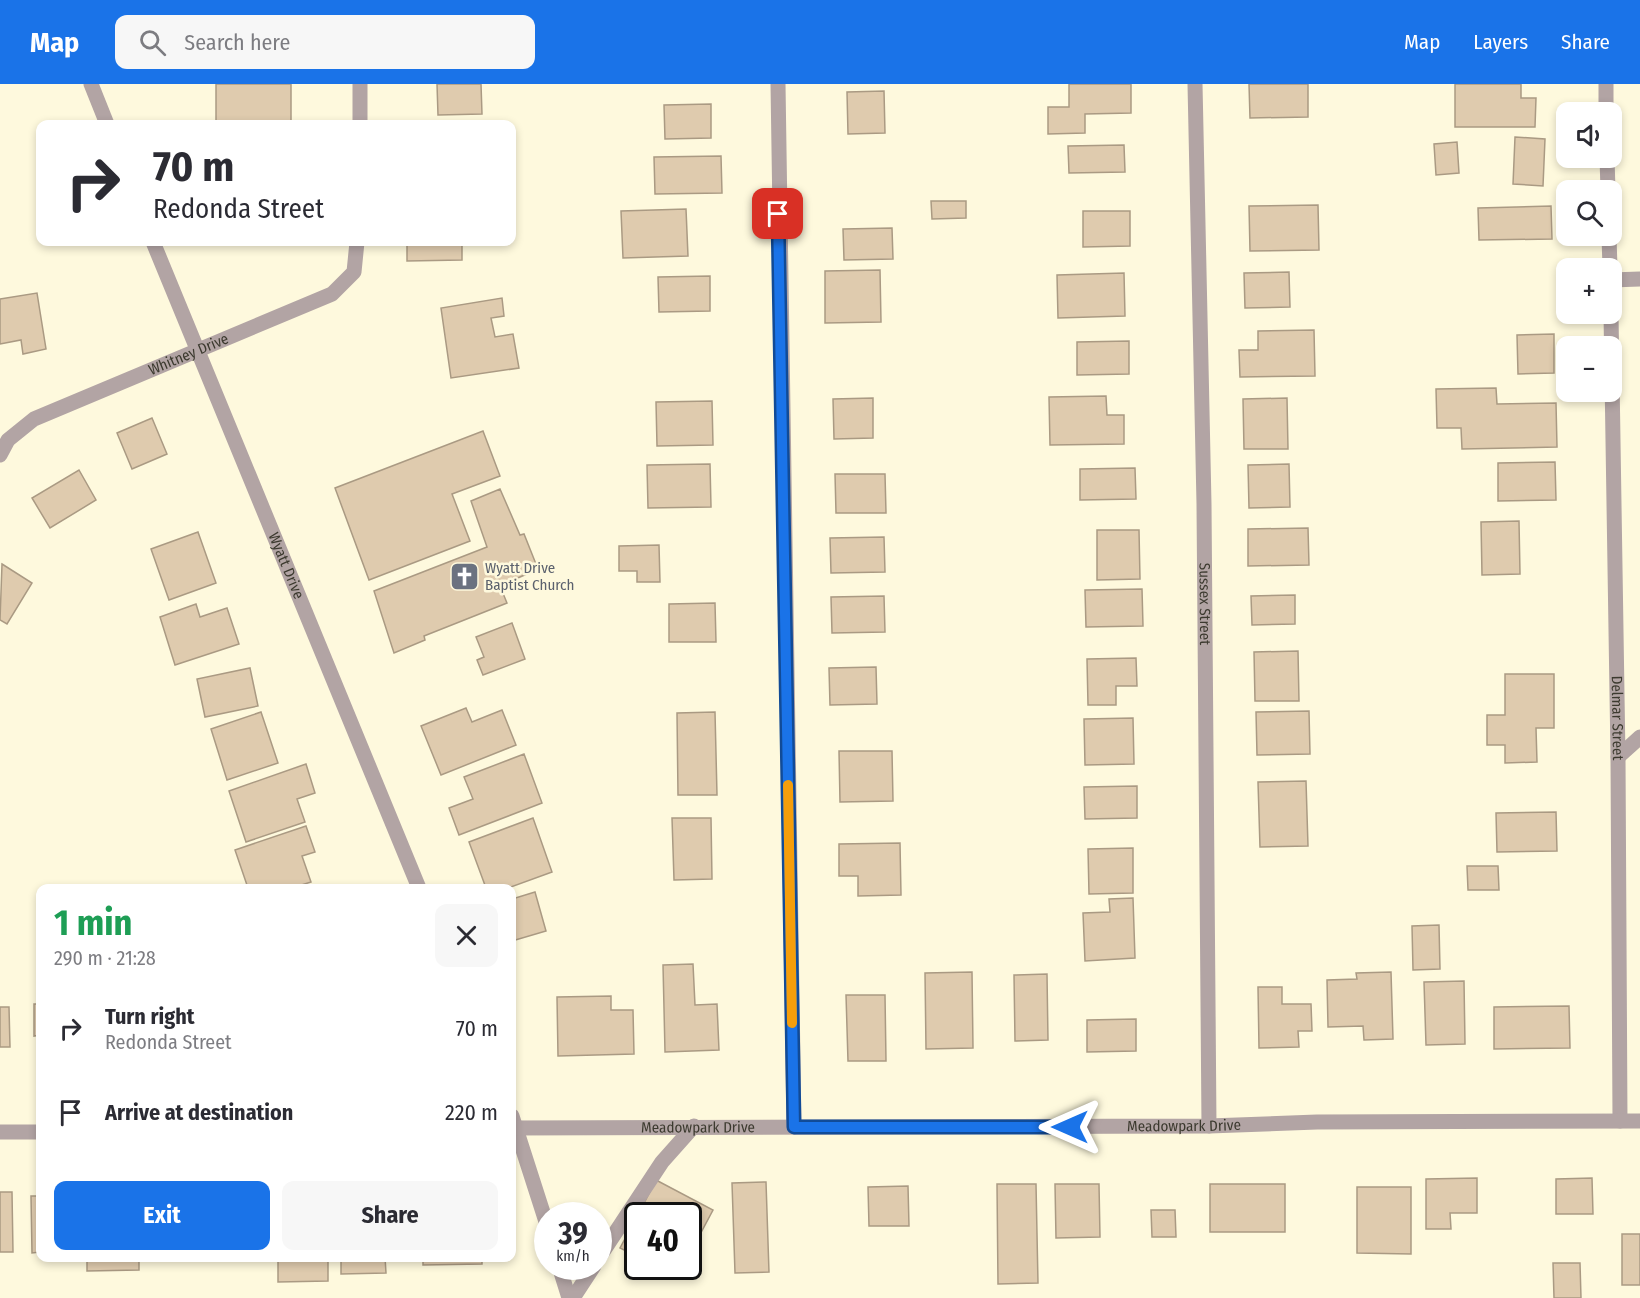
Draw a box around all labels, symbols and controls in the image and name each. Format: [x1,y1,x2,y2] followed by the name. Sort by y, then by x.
[115,15,535,69] search box
[30,26,79,59] text: Map
[136,26,169,59] icon: search
[184,29,290,56] text: Search here
[1404,29,1440,55] text: Map
[1473,29,1528,55] text: Layers
[1561,29,1610,55] text: Share
[1556,102,1622,402] map controls
[1556,102,1622,168] button: sound
[153,142,234,192] text: 70 m
[54,144,132,222] icon: right
[1556,180,1622,246] button: search
[752,188,803,239] pin
[153,193,324,225] text: Redonda Street
[761,197,794,230] icon: arrive
[1556,258,1622,324] button: +
[146,329,231,379] street label: Whitney Drive
[1556,336,1622,402] button: −
[265,530,308,602] street label: Wyatt Drive
[485,559,574,594] place label: Wyatt Drive Baptist Church
[448,561,480,593] church icon: Wyatt Drive Baptist Church
[1195,563,1214,645] street label: Sussex Street
[1608,675,1627,760] street label: Delmar Street
[54,901,132,945] text: 1 min
[435,904,498,967] button: close
[54,946,156,970] text: 290 m · 21:28
[105,1003,194,1030] text: Turn right
[54,1012,87,1045] icon: right
[456,1015,498,1042] text: 70 m
[105,1030,232,1054] text: Redonda Street
[1038,1095,1102,1159] position arrow
[54,1096,87,1129] icon: arrive
[105,1099,293,1126] text: Arrive at destination
[445,1099,498,1126] text: 220 m
[1127,1116,1241,1135] street label: Meadowpark Drive
[641,1118,755,1137] street label: Meadowpark Drive
[54,1181,270,1250] button: Exit
[282,1181,498,1250] button: Share
[624,1202,702,1280] speed limit sign: 40
[558,1216,588,1252] text: 39
[556,1247,590,1265] text: km/h

